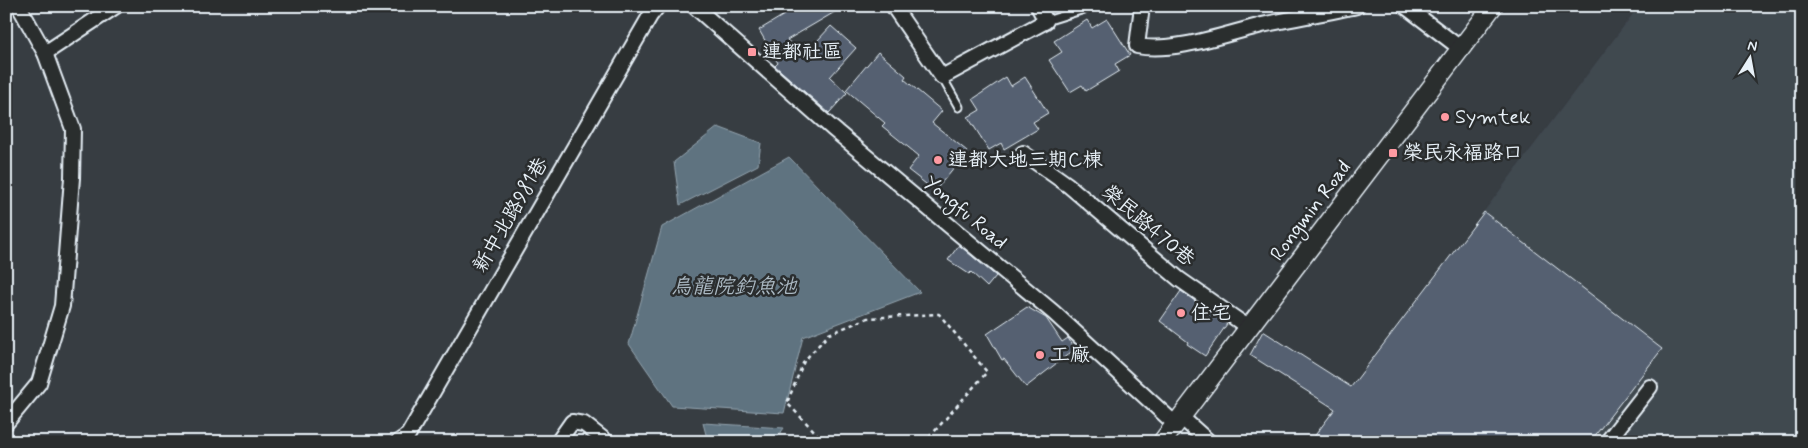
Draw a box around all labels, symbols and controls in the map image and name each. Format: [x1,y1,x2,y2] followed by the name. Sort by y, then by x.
[1726,32,1776,82] north arrow
[1746,36,1759,56] text: N
[762,39,842,66] place label: 連都社區
[746,46,758,58] marker: 連都社區
[1455,104,1530,131] place label: Symtek
[1439,111,1451,123] marker: Symtek
[1403,140,1523,167] place label: 榮民永褔路口
[948,147,1103,174] place label: 連都大地三期C棟
[1387,147,1399,159] marker: 榮民永褔路口
[467,152,555,277] street label: 新中北路981巷
[932,154,944,166] marker: 連都大地三期C棟
[1264,155,1358,267] street label: Rongmin Road
[917,170,1013,257] street label: Yongfu Road
[1096,179,1201,274] street label: 榮民路470巷
[671,273,798,301] water label: 烏龍院釣魚池
[1191,300,1231,327] place label: 住宅
[1175,307,1187,319] marker: 住宅
[1050,342,1090,369] place label: 工廠
[1034,349,1046,361] marker: 工廠

